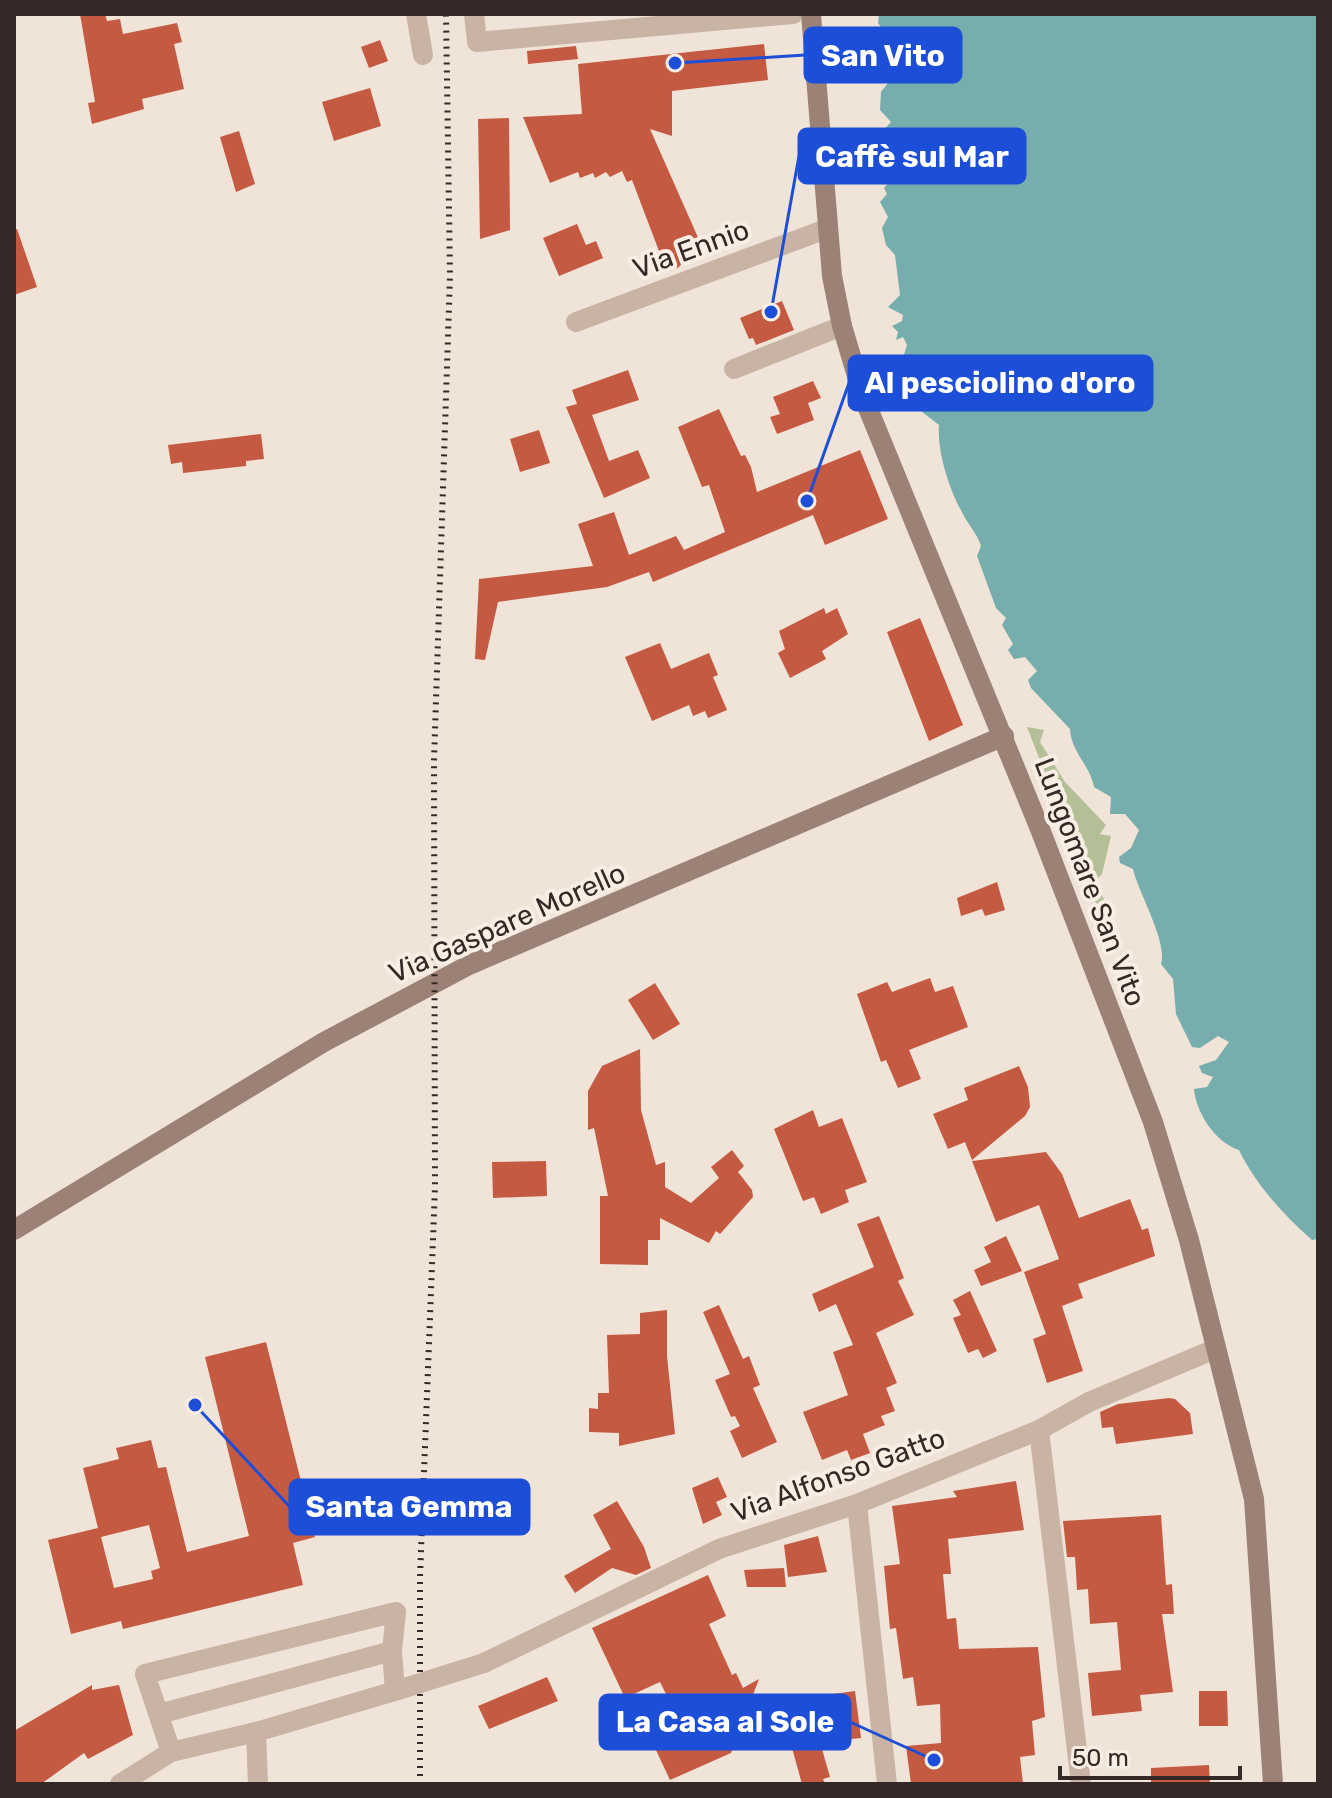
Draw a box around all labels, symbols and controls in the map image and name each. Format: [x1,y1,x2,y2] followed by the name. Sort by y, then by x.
[805,28,961,82] callout: San Vito
[821,38,945,74] text: San Vito
[799,129,1025,183] callout: Caffè sul Mar
[815,139,1009,175] text: Caffè sul Mar
[628,213,754,285] street label: Via Ennio
[849,356,1152,410] callout: Al pesciolino d'oro
[864,365,1136,401] text: Al pesciolino d'oro
[1027,753,1153,1011] street label: Lungomare San Vito
[384,856,630,990] street label: Via Gaspare Morello
[727,1421,949,1529] street label: Via Alfonso Gatto
[290,1480,529,1534] callout: Santa Gemma
[306,1489,512,1525] text: Santa Gemma
[600,1695,850,1749] callout: La Casa al Sole
[616,1704,834,1740] text: La Casa al Sole
[1060,1730,1240,1780] scale bar
[1072,1744,1129,1772] text: 50 m

